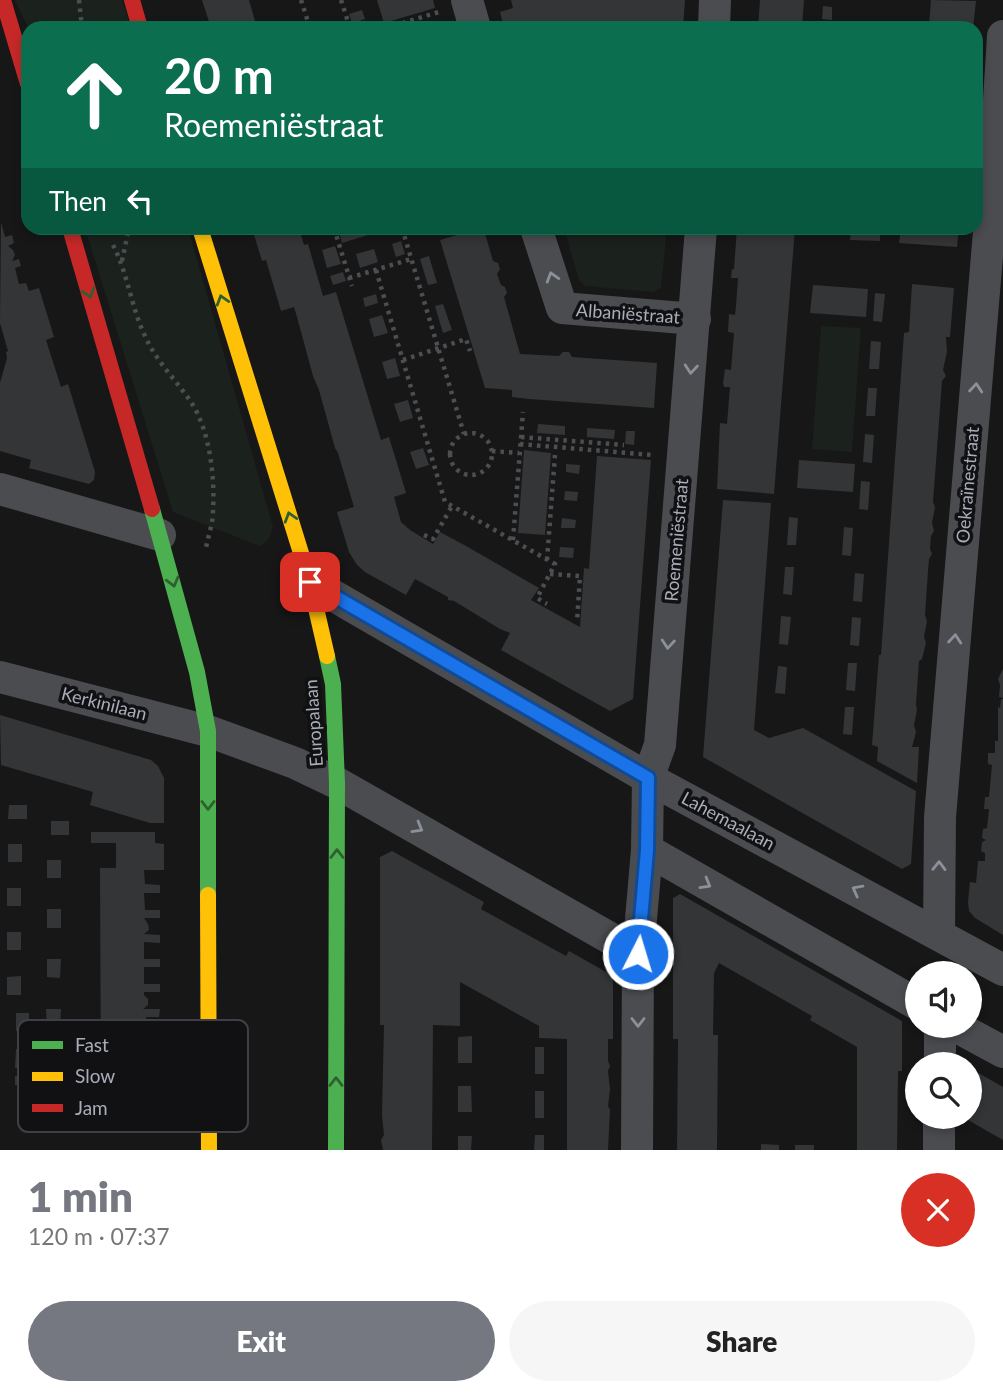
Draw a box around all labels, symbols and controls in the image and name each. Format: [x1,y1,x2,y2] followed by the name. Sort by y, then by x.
[164,46,274,104] text: 20 m
[49,49,140,140] icon: ahead
[164,105,384,144] text: Roemeniëstraat
[121,182,159,220] icon: left
[49,185,107,217] text: Then
[545,271,560,283] one-way arrow
[81,287,96,299] one-way arrow
[216,294,231,306] one-way arrow
[575,298,681,328] street label: Albaniëstraat
[684,364,699,375] one-way arrow
[968,382,983,393] one-way arrow
[951,425,983,544] street label: Oekraïnestraat
[660,477,692,602] street label: Roemeniëstraat
[284,511,298,524] one-way arrow
[280,552,340,612] pin
[291,563,329,601] icon: arrive
[165,576,179,588] one-way arrow
[947,633,962,644] one-way arrow
[661,639,676,650] one-way arrow
[299,679,327,768] street label: Europalaan
[59,682,149,724] street label: Kerkinilaan
[678,786,779,854] street label: Lahemaalaan
[200,801,216,811] one-way arrow
[410,820,423,833] one-way arrow
[329,849,345,859] one-way arrow
[932,860,947,871] one-way arrow
[699,876,711,889] one-way arrow
[852,885,864,898] one-way arrow
[601,917,675,991] position arrow
[905,961,982,1129] map controls
[905,961,982,1038] button: sound
[630,1017,646,1028] one-way arrow
[18,1020,248,1132] legend
[75,1033,109,1056] text: Fast
[905,1052,982,1129] button: search
[75,1064,115,1087] text: Slow
[328,1076,344,1087] one-way arrow
[75,1096,108,1119] text: Jam
[28,1171,133,1221] text: 1 min
[901,1173,975,1247] button: close
[28,1222,170,1250] text: 120 m · 07:37
[28,1301,495,1381] button: Exit
[509,1301,975,1381] button: Share

